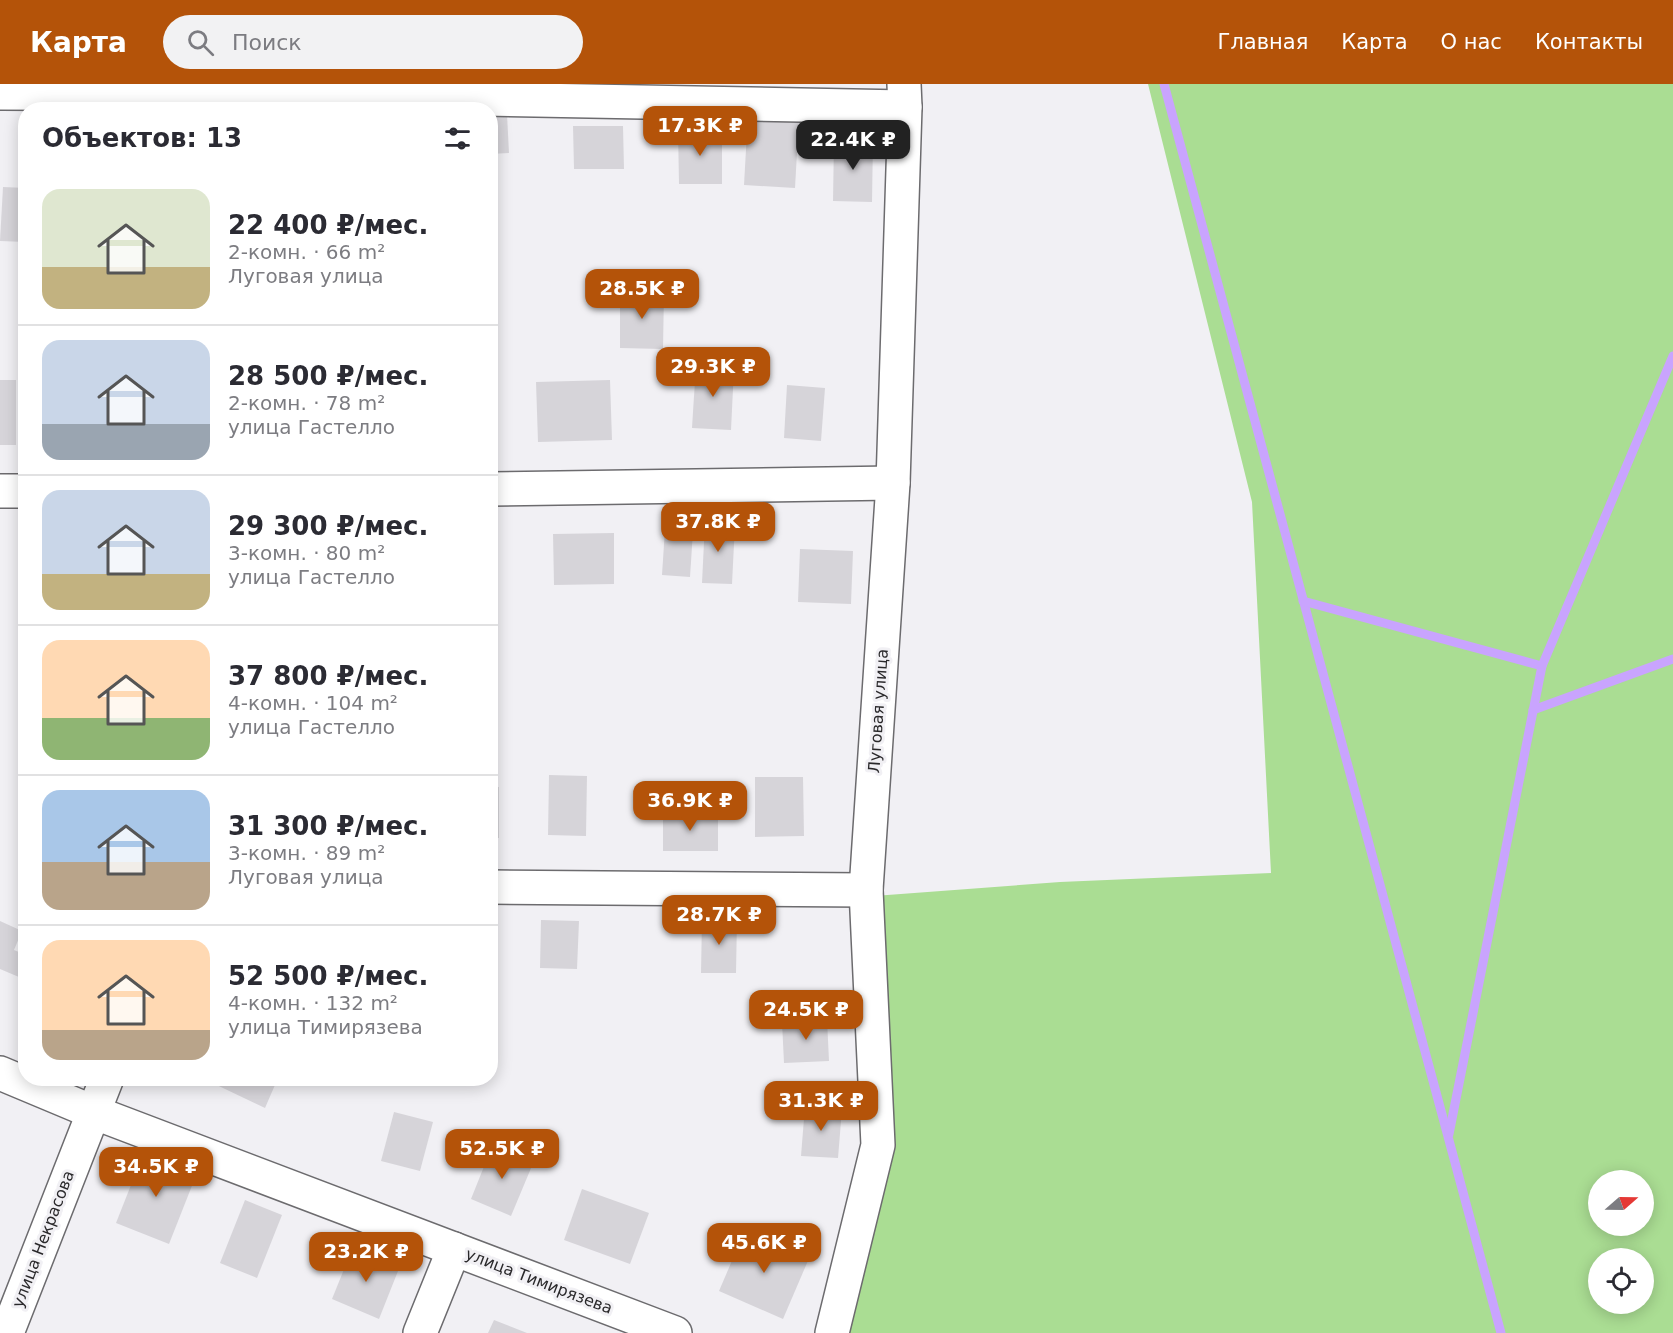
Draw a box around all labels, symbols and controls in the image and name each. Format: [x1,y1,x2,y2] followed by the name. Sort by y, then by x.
[163,15,583,69] search box
[30,26,127,59] text: Карта
[184,26,217,59] icon: search
[232,30,302,55] text: Поиск
[1218,30,1308,54] text: Главная
[1341,30,1408,54] text: Карта
[1441,30,1502,54] text: О нас
[1535,30,1643,54] text: Контакты
[645,106,755,157] pin: 17.3K ₽
[657,113,743,137] text: 17.3K ₽
[798,120,908,171] pin: 22.4K ₽
[441,122,474,155] icon: filters
[42,123,242,153] text: Объектов: 13
[810,127,896,151] text: 22.4K ₽
[228,210,428,240] text: 22 400 ₽/мес.
[90,213,162,285] icon: home
[228,240,385,264] text: 2-комн. · 66 m²
[228,264,384,288] text: Луговая улица
[587,269,697,320] pin: 28.5K ₽
[599,276,685,300] text: 28.5K ₽
[658,347,768,398] pin: 29.3K ₽
[670,354,756,378] text: 29.3K ₽
[228,361,428,391] text: 28 500 ₽/мес.
[90,364,162,436] icon: home
[228,391,385,415] text: 2-комн. · 78 m²
[228,415,395,439] text: улица Гастелло
[663,502,773,553] pin: 37.8K ₽
[675,509,761,533] text: 37.8K ₽
[228,511,428,541] text: 29 300 ₽/мес.
[90,514,162,586] icon: home
[228,541,385,565] text: 3-комн. · 80 m²
[228,565,395,589] text: улица Гастелло
[864,648,892,774] street label: Луговая улица
[228,661,428,691] text: 37 800 ₽/мес.
[90,664,162,736] icon: home
[228,691,398,715] text: 4-комн. · 104 m²
[228,715,395,739] text: улица Гастелло
[635,781,745,832] pin: 36.9K ₽
[647,788,733,812] text: 36.9K ₽
[228,811,428,841] text: 31 300 ₽/мес.
[90,814,162,886] icon: home
[228,841,385,865] text: 3-комн. · 89 m²
[228,865,384,889] text: Луговая улица
[664,895,774,946] pin: 28.7K ₽
[676,902,762,926] text: 28.7K ₽
[228,961,428,991] text: 52 500 ₽/мес.
[90,964,162,1036] icon: home
[751,990,861,1041] pin: 24.5K ₽
[228,991,398,1015] text: 4-комн. · 132 m²
[763,997,849,1021] text: 24.5K ₽
[228,1015,423,1039] text: улица Тимирязева
[766,1081,876,1132] pin: 31.3K ₽
[778,1088,864,1112] text: 31.3K ₽
[447,1129,557,1180] pin: 52.5K ₽
[459,1136,545,1160] text: 52.5K ₽
[101,1147,211,1198] pin: 34.5K ₽
[113,1154,199,1178] text: 34.5K ₽
[8,1168,78,1310] street label: улица Некрасова
[1588,1170,1654,1236] north arrow
[1588,1170,1654,1314] map controls
[709,1223,819,1274] pin: 45.6K ₽
[721,1230,807,1254] text: 45.6K ₽
[311,1232,421,1283] pin: 23.2K ₽
[323,1239,409,1263] text: 23.2K ₽
[463,1244,615,1318] street label: улица Тимирязева
[1588,1248,1654,1314] button: locate

